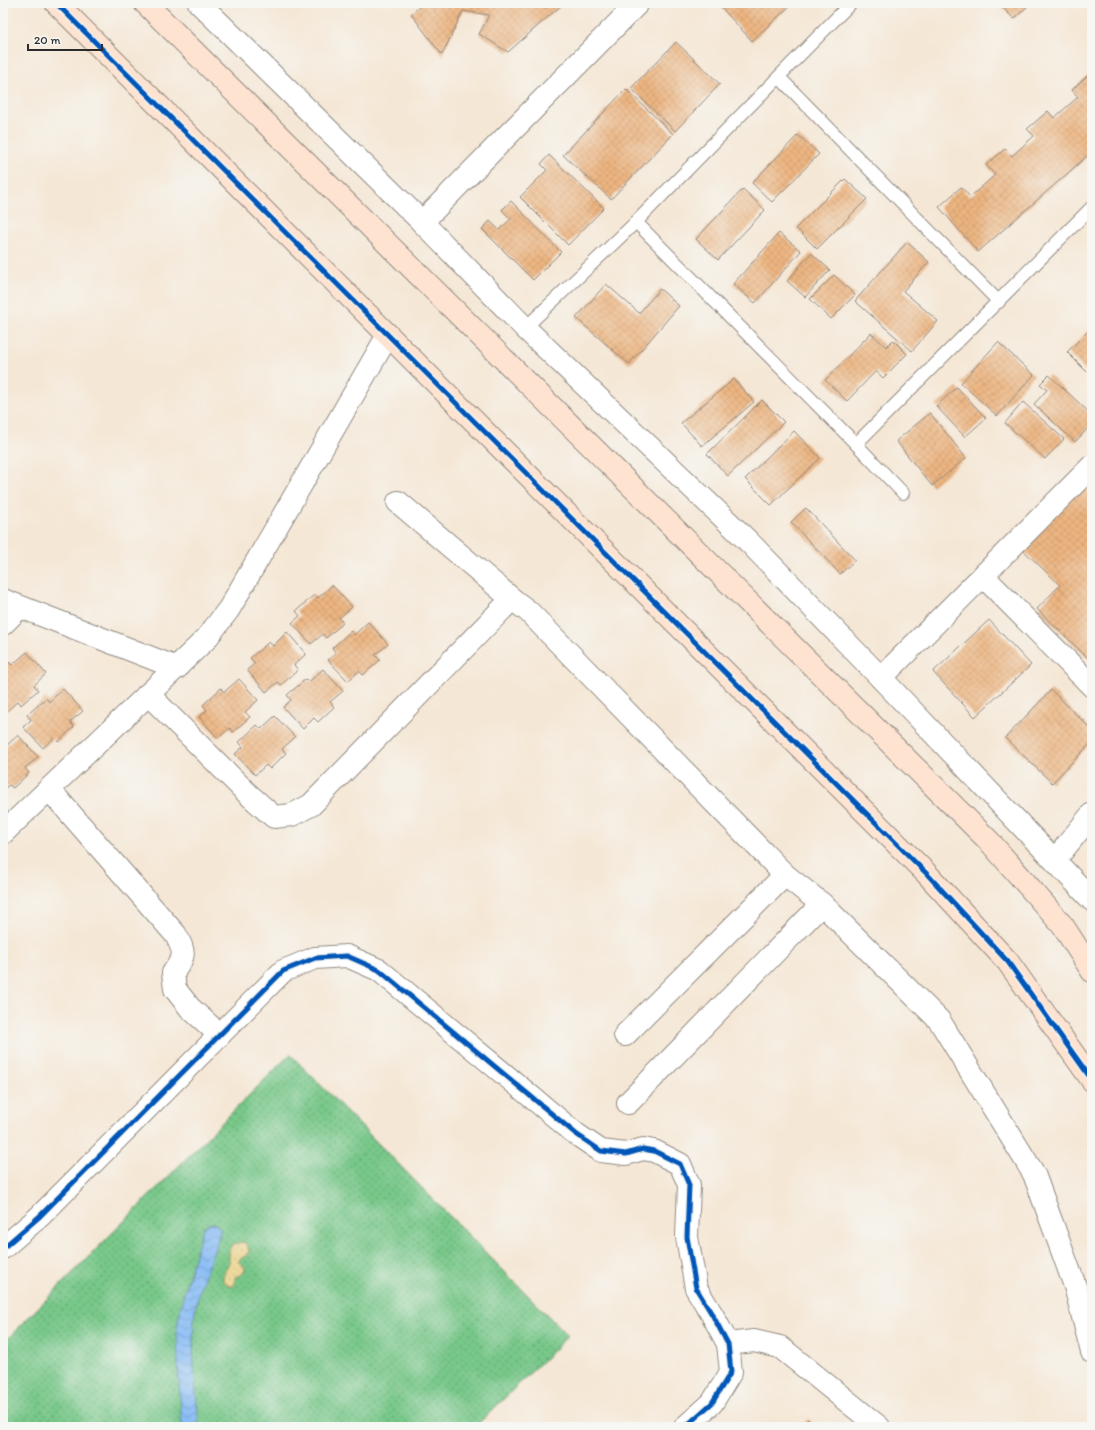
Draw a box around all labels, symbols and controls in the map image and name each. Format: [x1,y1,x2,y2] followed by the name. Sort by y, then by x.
[28,26,102,52] scale bar
[34,33,61,47] text: 20 m

